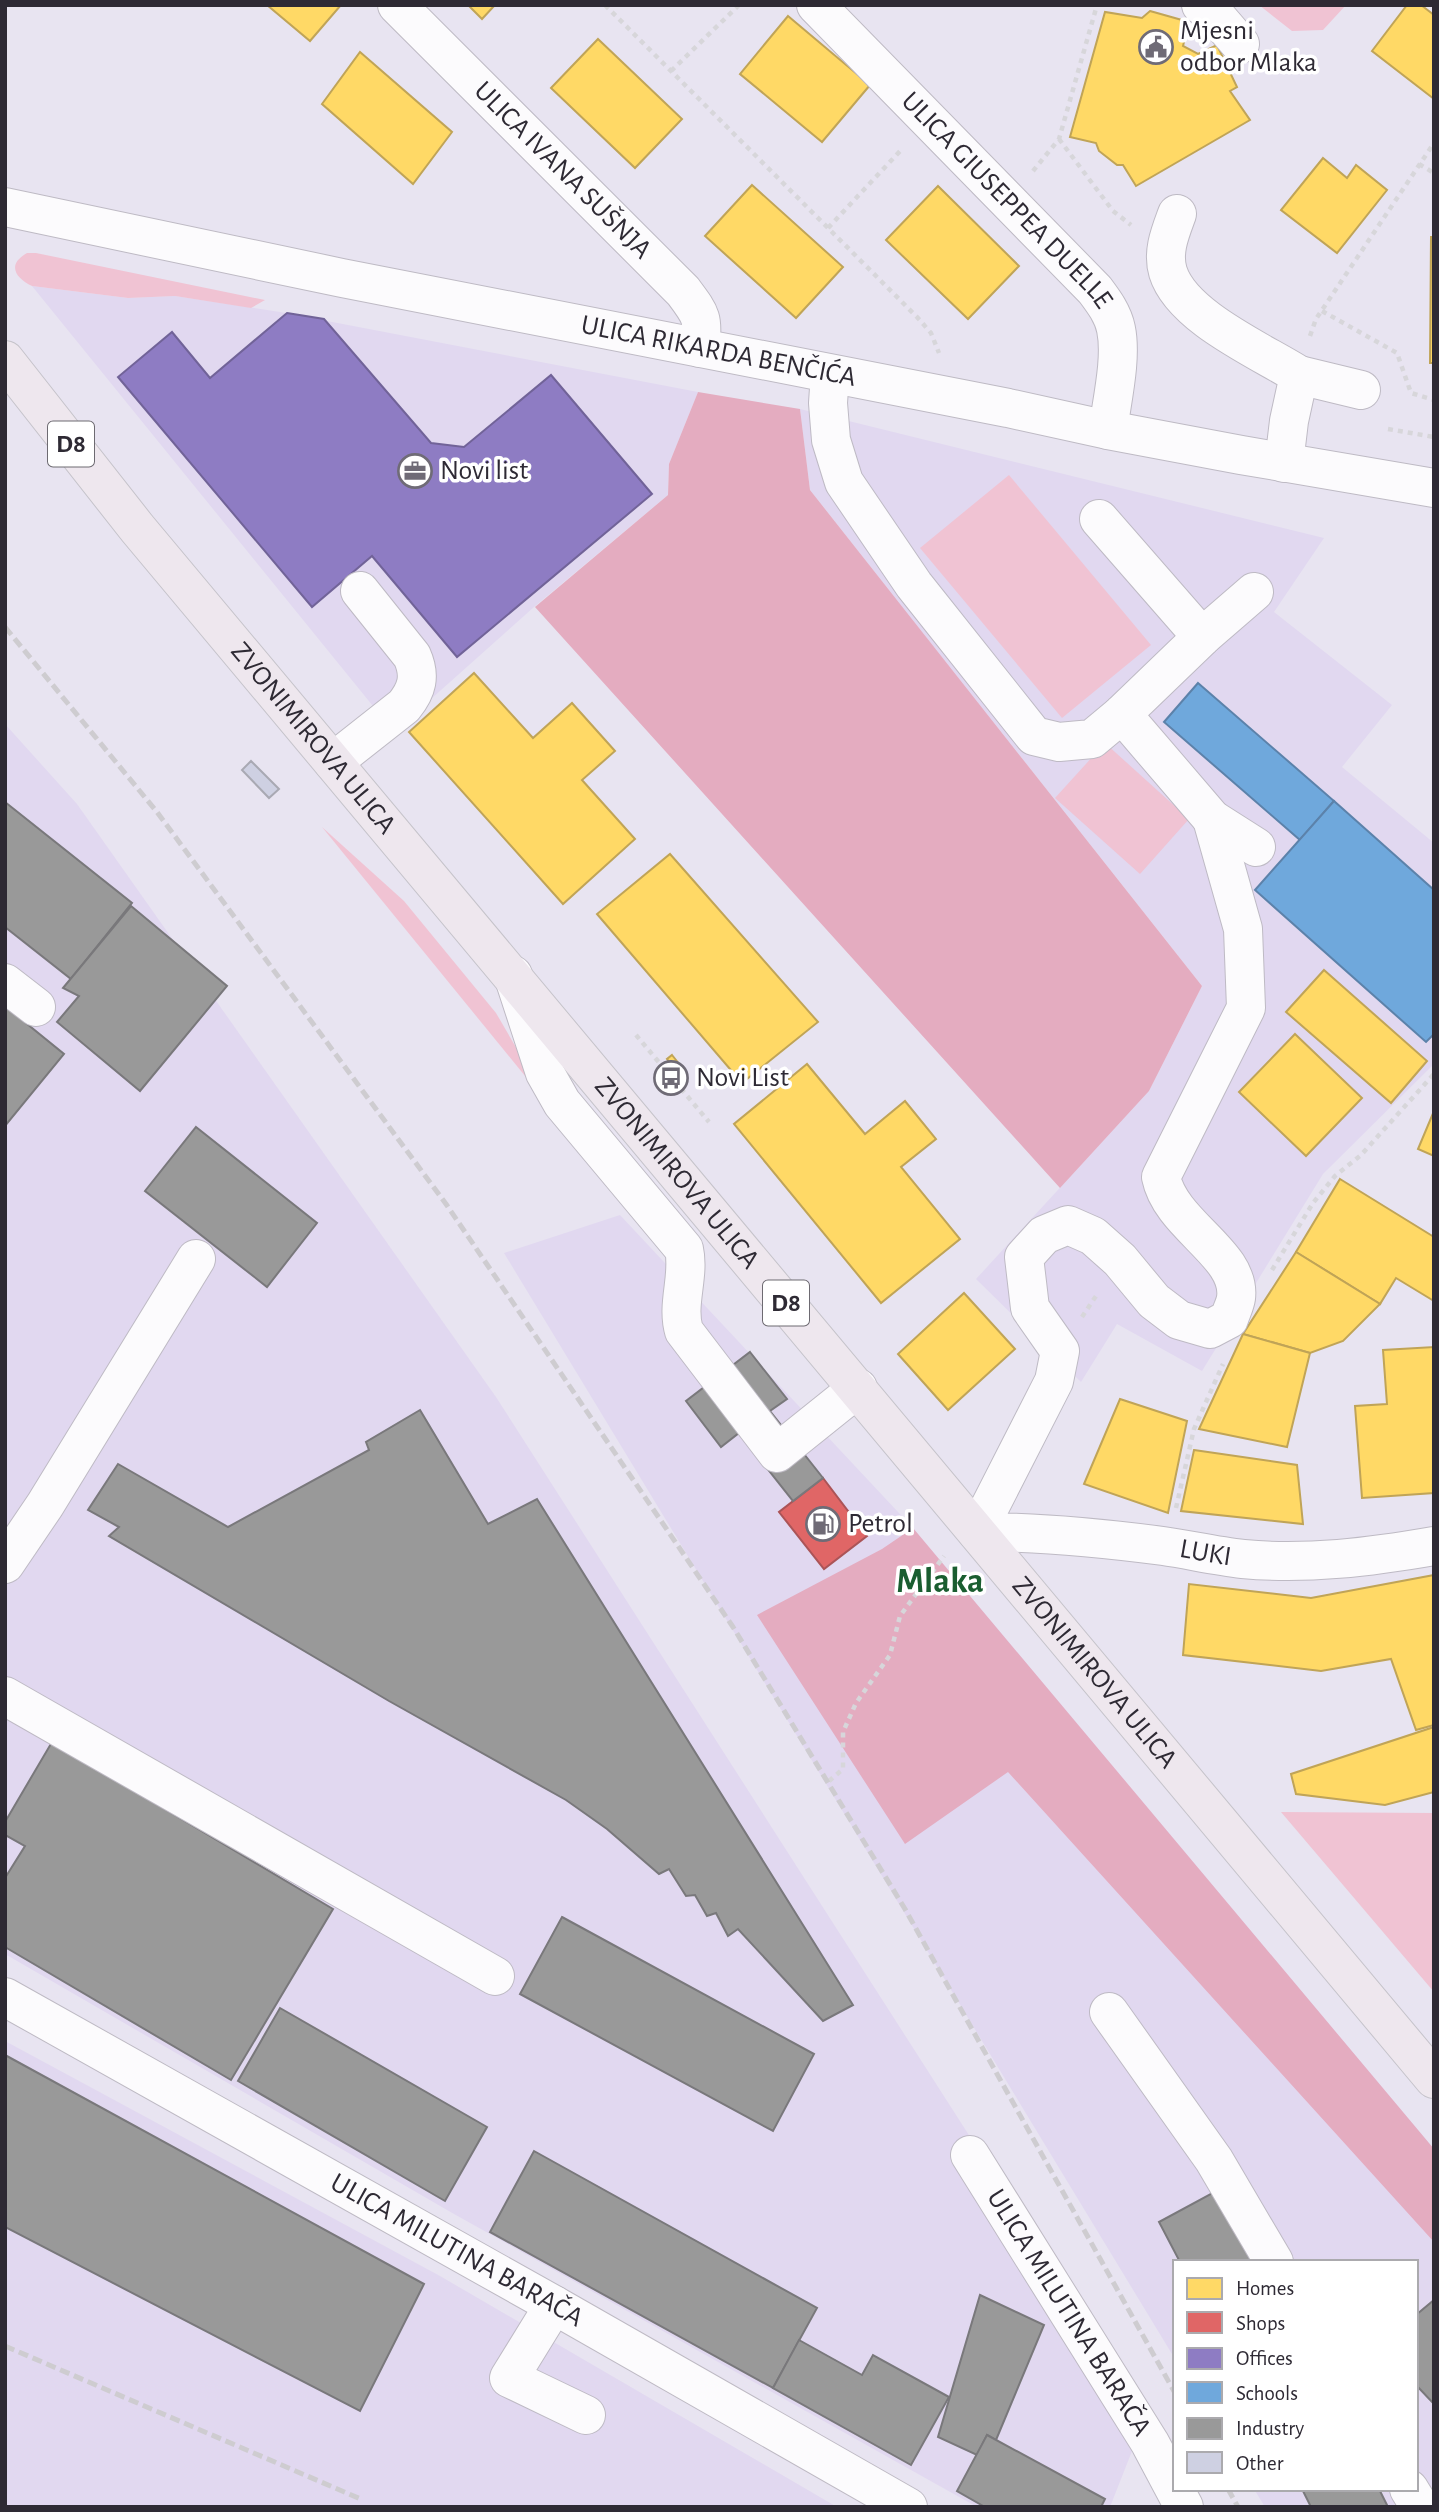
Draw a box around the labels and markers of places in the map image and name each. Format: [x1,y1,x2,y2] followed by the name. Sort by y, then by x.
[1180,17,1317,77] place label: Mjesni odbor Mlaka
[1137,28,1175,66] public building icon: Mjesni odbor Mlaka
[396,452,434,490] office icon: Novi list
[440,457,528,485] place label: Novi list
[652,1059,690,1097] bus stop icon: Novi List
[696,1064,789,1092] place label: Novi List
[804,1505,842,1543] fuel station icon: Petrol
[848,1510,913,1538] place label: Petrol

